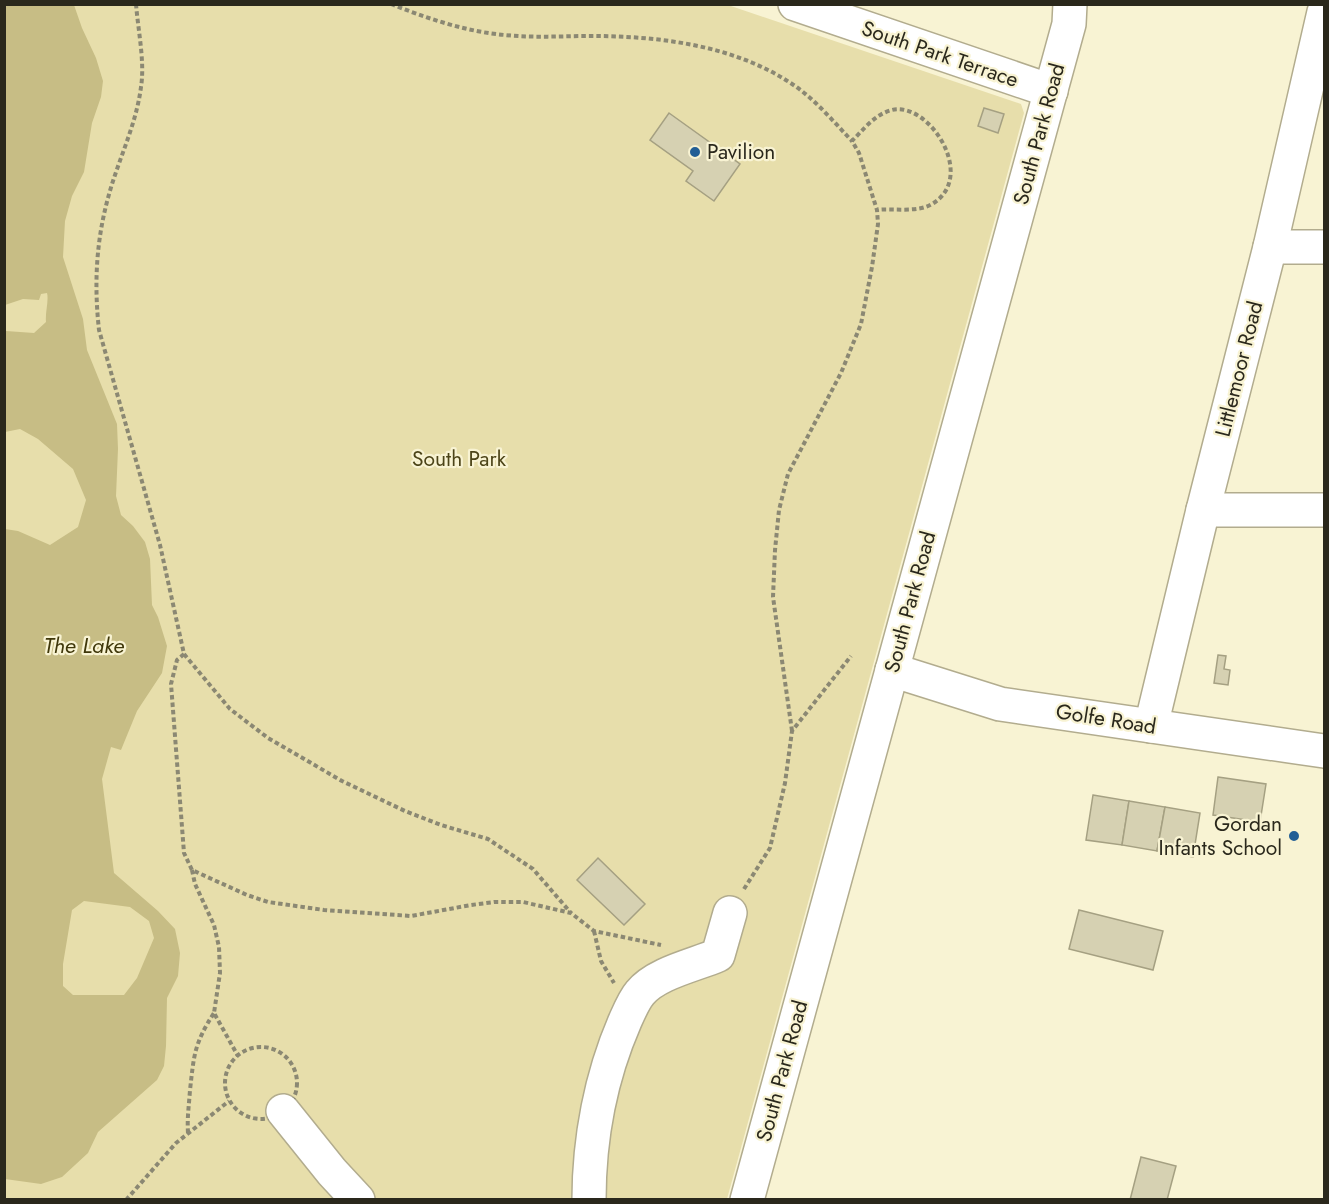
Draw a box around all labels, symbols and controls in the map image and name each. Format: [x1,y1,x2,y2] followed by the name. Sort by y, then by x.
[858,13,1023,95] street label: South Park Terrace
[1006,60,1072,208] street label: South Park Road
[707,137,775,167] place label: Pavilion
[688,145,702,159] marker: Pavilion
[1208,298,1270,440] street label: Littlemoor Road
[412,444,507,474] park label: South Park
[877,528,943,676] street label: South Park Road
[44,629,124,661] water label: The Lake
[1054,696,1158,742] street label: Golfe Road
[1159,809,1282,863] place label: Gordan Infants School
[1287,829,1301,843] marker: Gordan Infants School
[749,997,815,1145] street label: South Park Road

